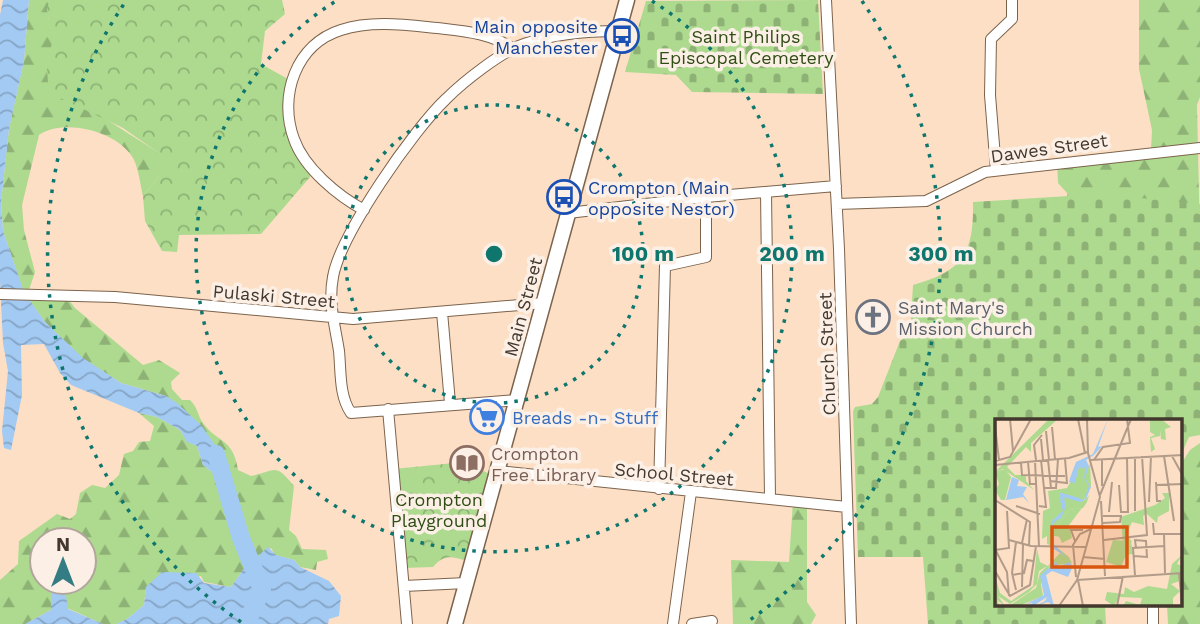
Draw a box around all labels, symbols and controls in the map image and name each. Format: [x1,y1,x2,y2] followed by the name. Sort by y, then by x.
[474,16,598,58] place label: Main opposite Manchester
[603,17,641,55] bus stop icon: Main opposite Manchester
[659,26,834,68] park label: Saint Philips Episcopal Cemetery
[989,129,1109,167] street label: Dawes Street
[588,177,735,219] place label: Crompton (Main opposite Nestor)
[545,178,583,216] bus stop icon: Crompton (Main opposite Nestor)
[612,241,674,266] text: 100 m
[759,241,825,266] text: 200 m
[908,241,974,266] text: 300 m
[482,242,506,266] centre of rings
[500,255,546,359] street label: Main Street
[212,280,336,312] street label: Pulaski Street
[814,292,840,416] street label: Church Street
[898,297,1033,339] place label: Saint Mary's Mission Church
[854,298,892,336] church icon: Saint Mary's Mission Church
[468,398,506,436] supermarket icon: Breads -n- Stuff
[512,407,658,428] place label: Breads -n- Stuff
[995,419,1182,606] inset map
[491,443,597,485] place label: Crompton Free Library
[448,444,486,482] library icon: Crompton Free Library
[614,458,735,490] street label: School Street
[391,489,487,531] park label: Crompton Playground
[28,526,98,596] north arrow
[56,533,70,556] text: N

